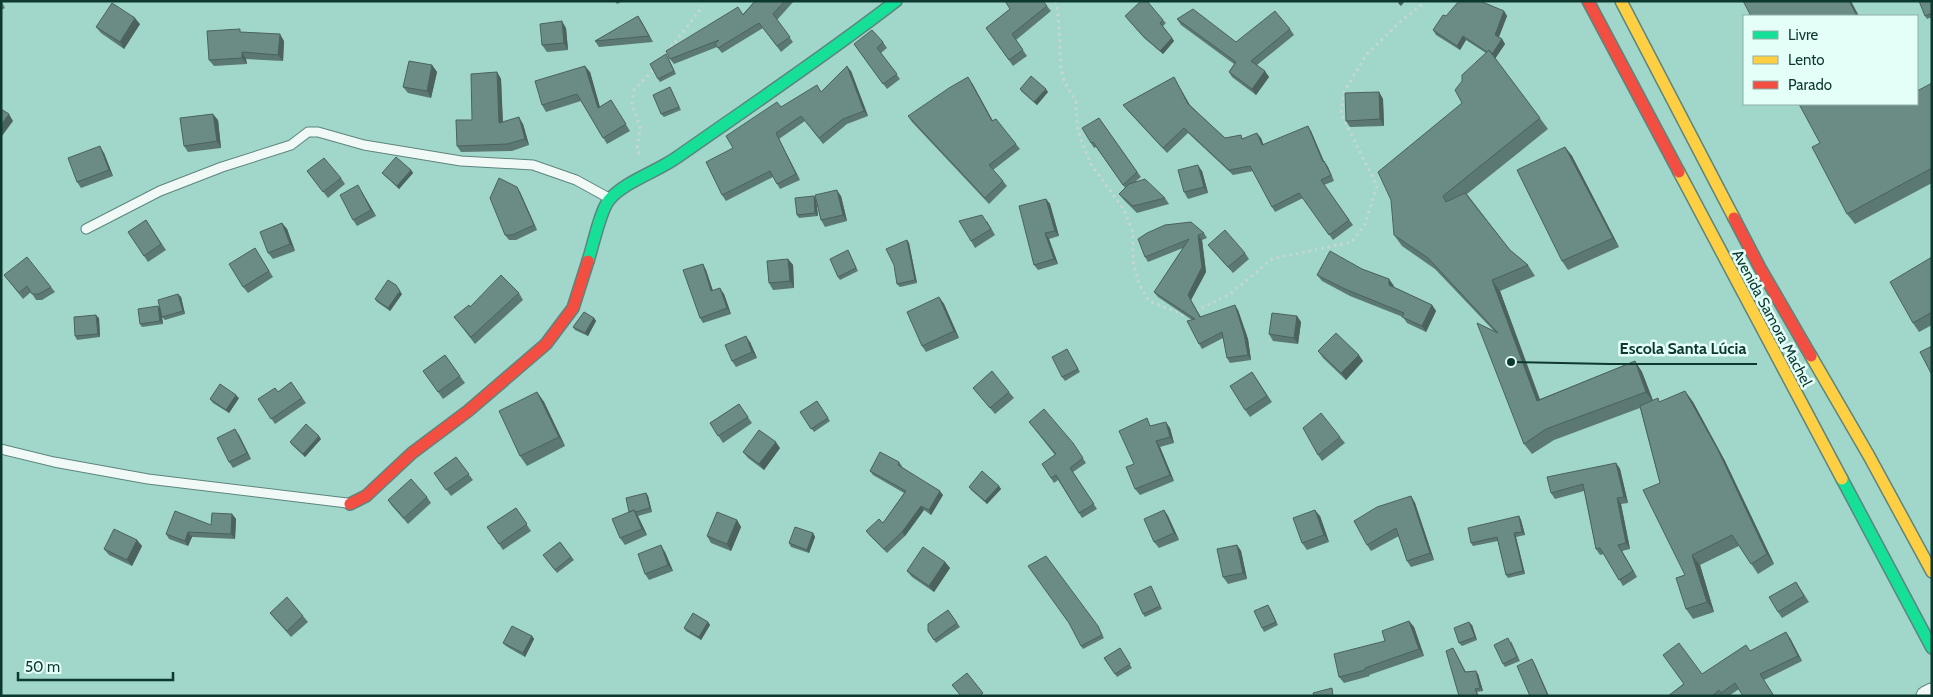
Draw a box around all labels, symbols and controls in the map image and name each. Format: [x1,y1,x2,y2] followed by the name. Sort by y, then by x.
[1743,15,1918,105] legend
[1788,26,1819,44] text: Livre
[1788,51,1825,69] text: Lento
[1788,76,1832,94] text: Parado
[1728,247,1816,390] street label: Avenida Samora Machel
[1610,333,1757,364] callout: Escola Santa Lúcia
[1620,339,1746,358] text: Escola Santa Lúcia
[18,650,172,682] scale bar
[25,658,60,676] text: 50 m

